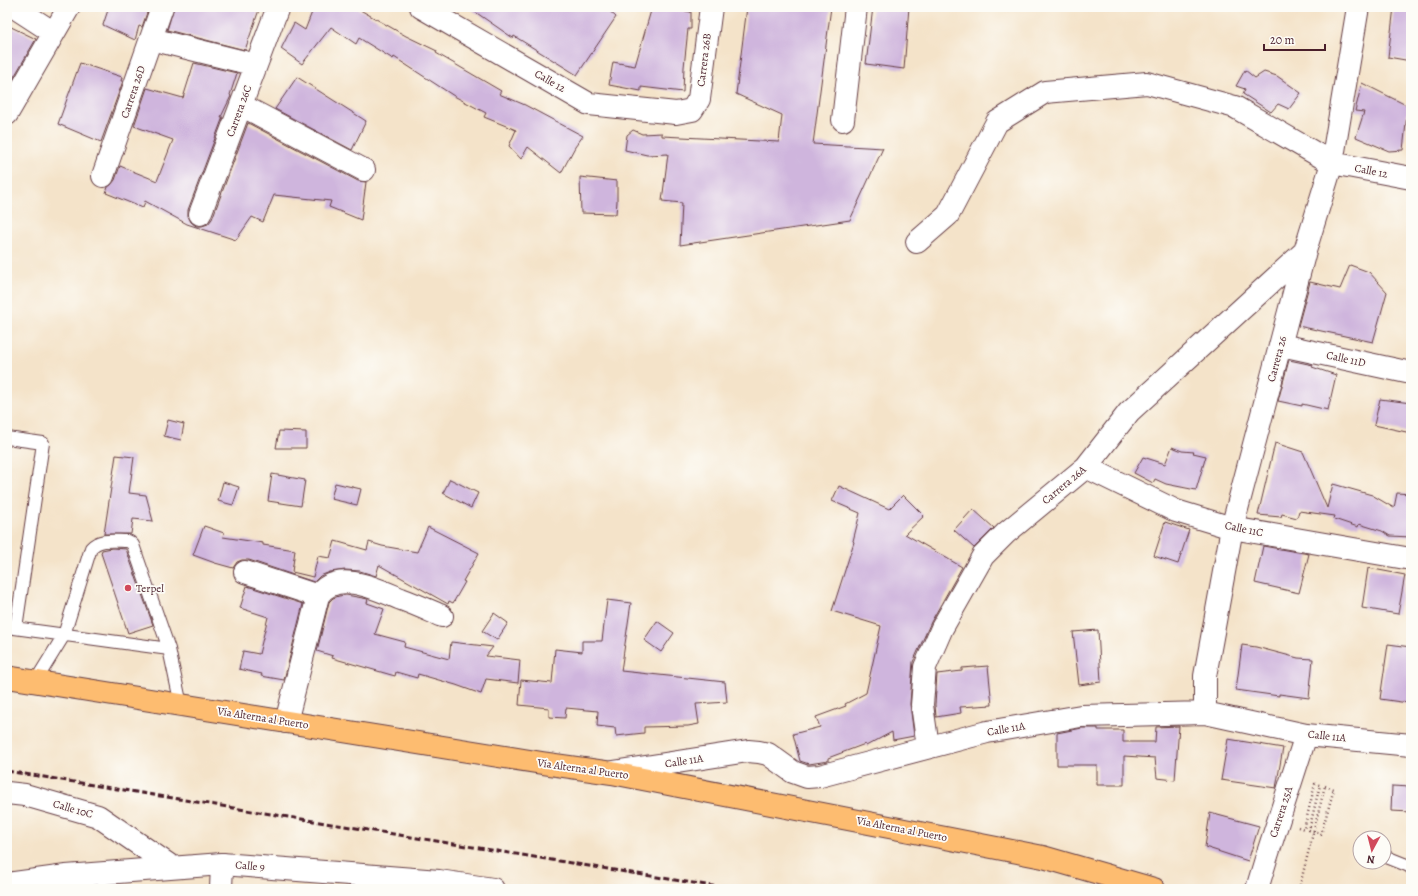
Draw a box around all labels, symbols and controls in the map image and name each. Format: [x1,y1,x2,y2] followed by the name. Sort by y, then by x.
[1264,26,1325,52] scale bar
[1270,32,1294,48] text: 20 m
[693,33,715,87] street label: Carrera 26B
[117,63,149,120] street label: Carrera 26D
[532,66,568,96] street label: Calle 12
[223,83,255,139] street label: Carrera 26C
[1353,160,1389,182] street label: Calle 12
[1264,334,1290,384] street label: Carrera 26
[1325,348,1367,371] street label: Calle 11D
[1039,462,1090,508] street label: Carrera 26A
[1223,518,1265,540] street label: Calle 11C
[136,581,164,596] place label: Terpel
[123,583,133,593] marker: Terpel
[215,703,310,733] street label: Vía Alterna al Puerto
[986,718,1027,740] street label: Calle 11A
[1307,727,1347,746] street label: Calle 11A
[664,750,705,771] street label: Calle 11A
[535,755,630,783] street label: Vía Alterna al Puerto
[1266,784,1297,840] street label: Carrera 25A
[51,796,95,822] street label: Calle 10C
[854,813,949,845] street label: Vía Alterna al Puerto
[1352,830,1392,870] north arrow
[1366,851,1376,867] text: N
[235,857,265,875] street label: Calle 9

